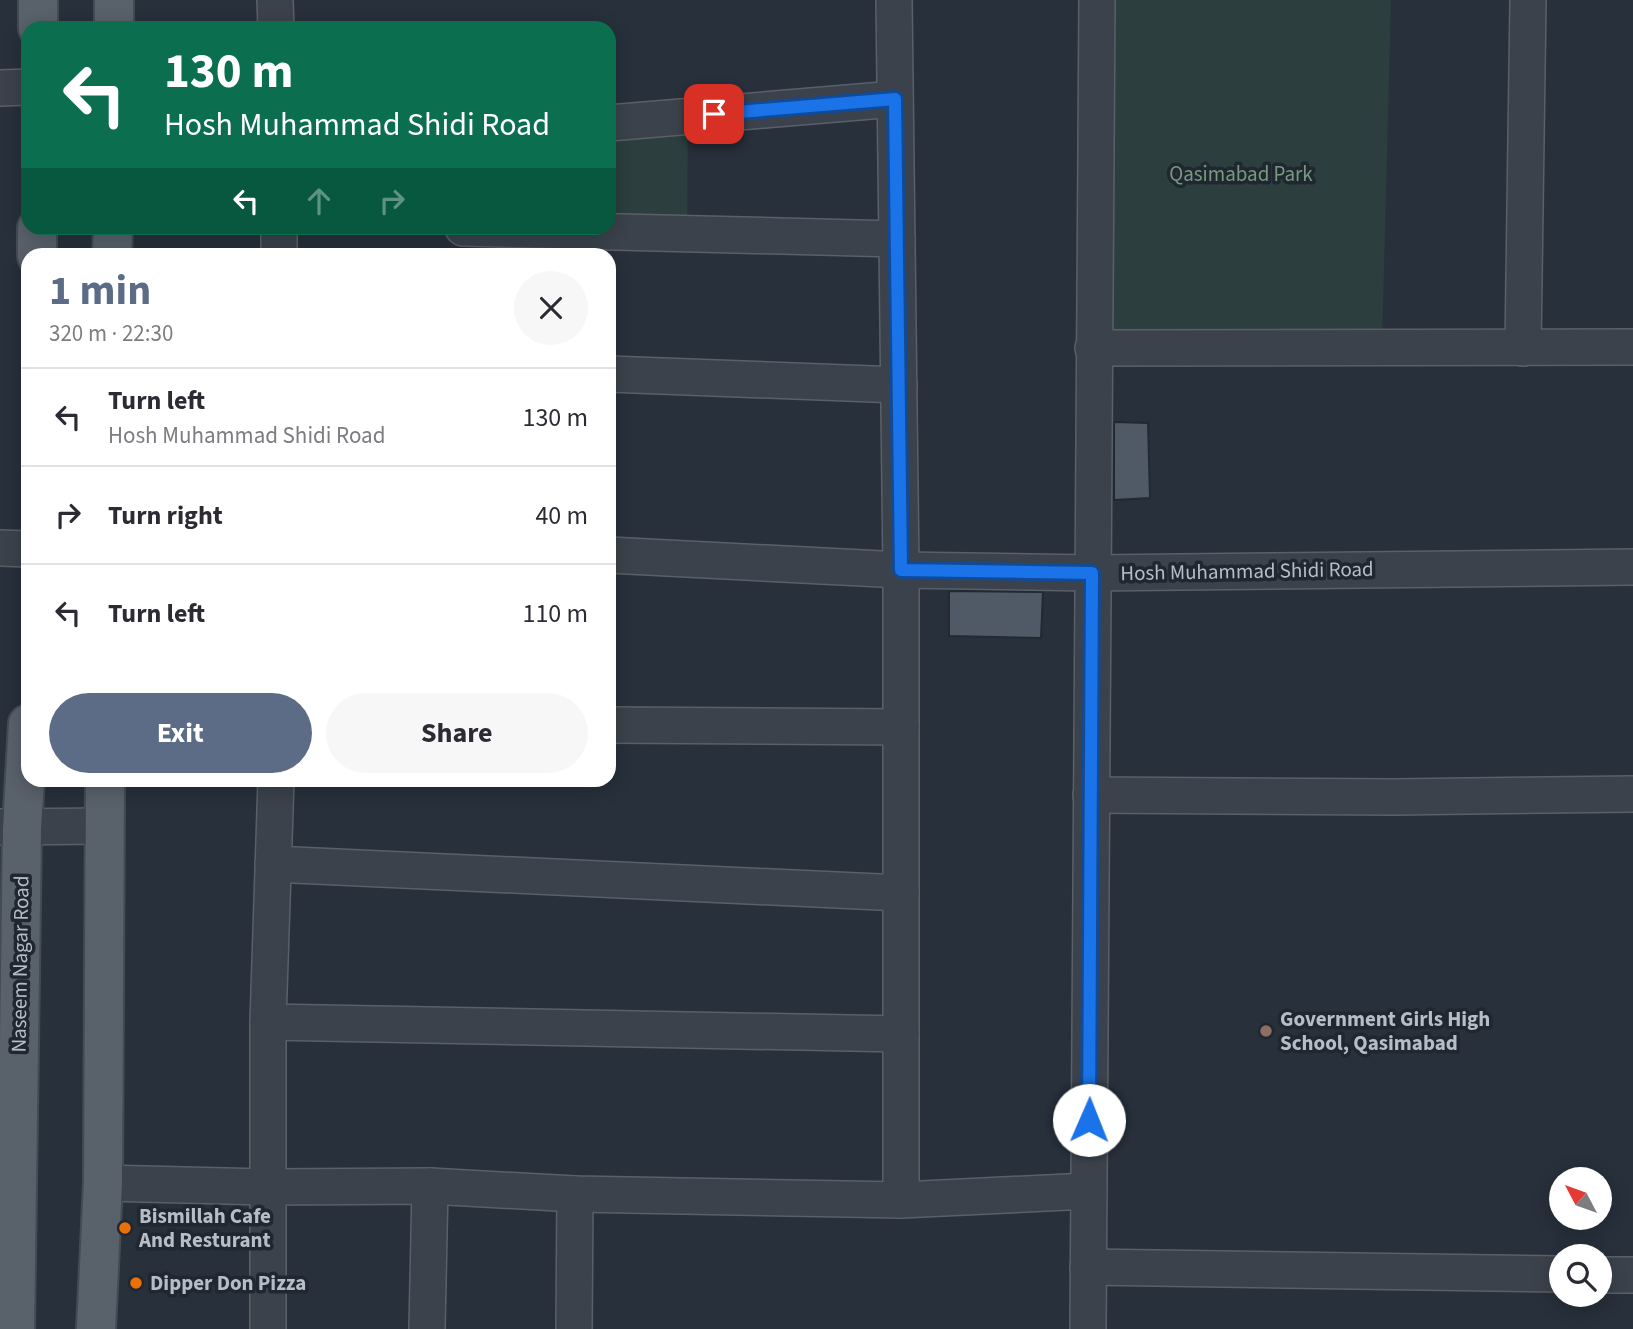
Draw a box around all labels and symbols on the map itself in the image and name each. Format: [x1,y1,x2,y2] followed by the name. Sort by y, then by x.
[684,84,744,144] pin
[1169,159,1313,189] park label: Qasimabad Park
[1120,554,1374,588] street label: Hosh Muhammad Shidi Road
[3,875,37,1053] street label: Naseem Nagar Road
[1280,1004,1490,1058] place label: Government Girls High School, Qasimabad
[1258,1023,1274,1039] marker: Government Girls High School, Qasimabad
[1052,1083,1126,1157] position arrow
[1549,1167,1612,1230] north arrow
[138,1201,271,1255] place label: Bismillah Cafe And Resturant
[117,1220,133,1236] marker: Bismillah Cafe And Resturant
[150,1268,306,1298] place label: Dipper Don Pizza
[128,1275,144,1291] marker: Dipper Don Pizza

